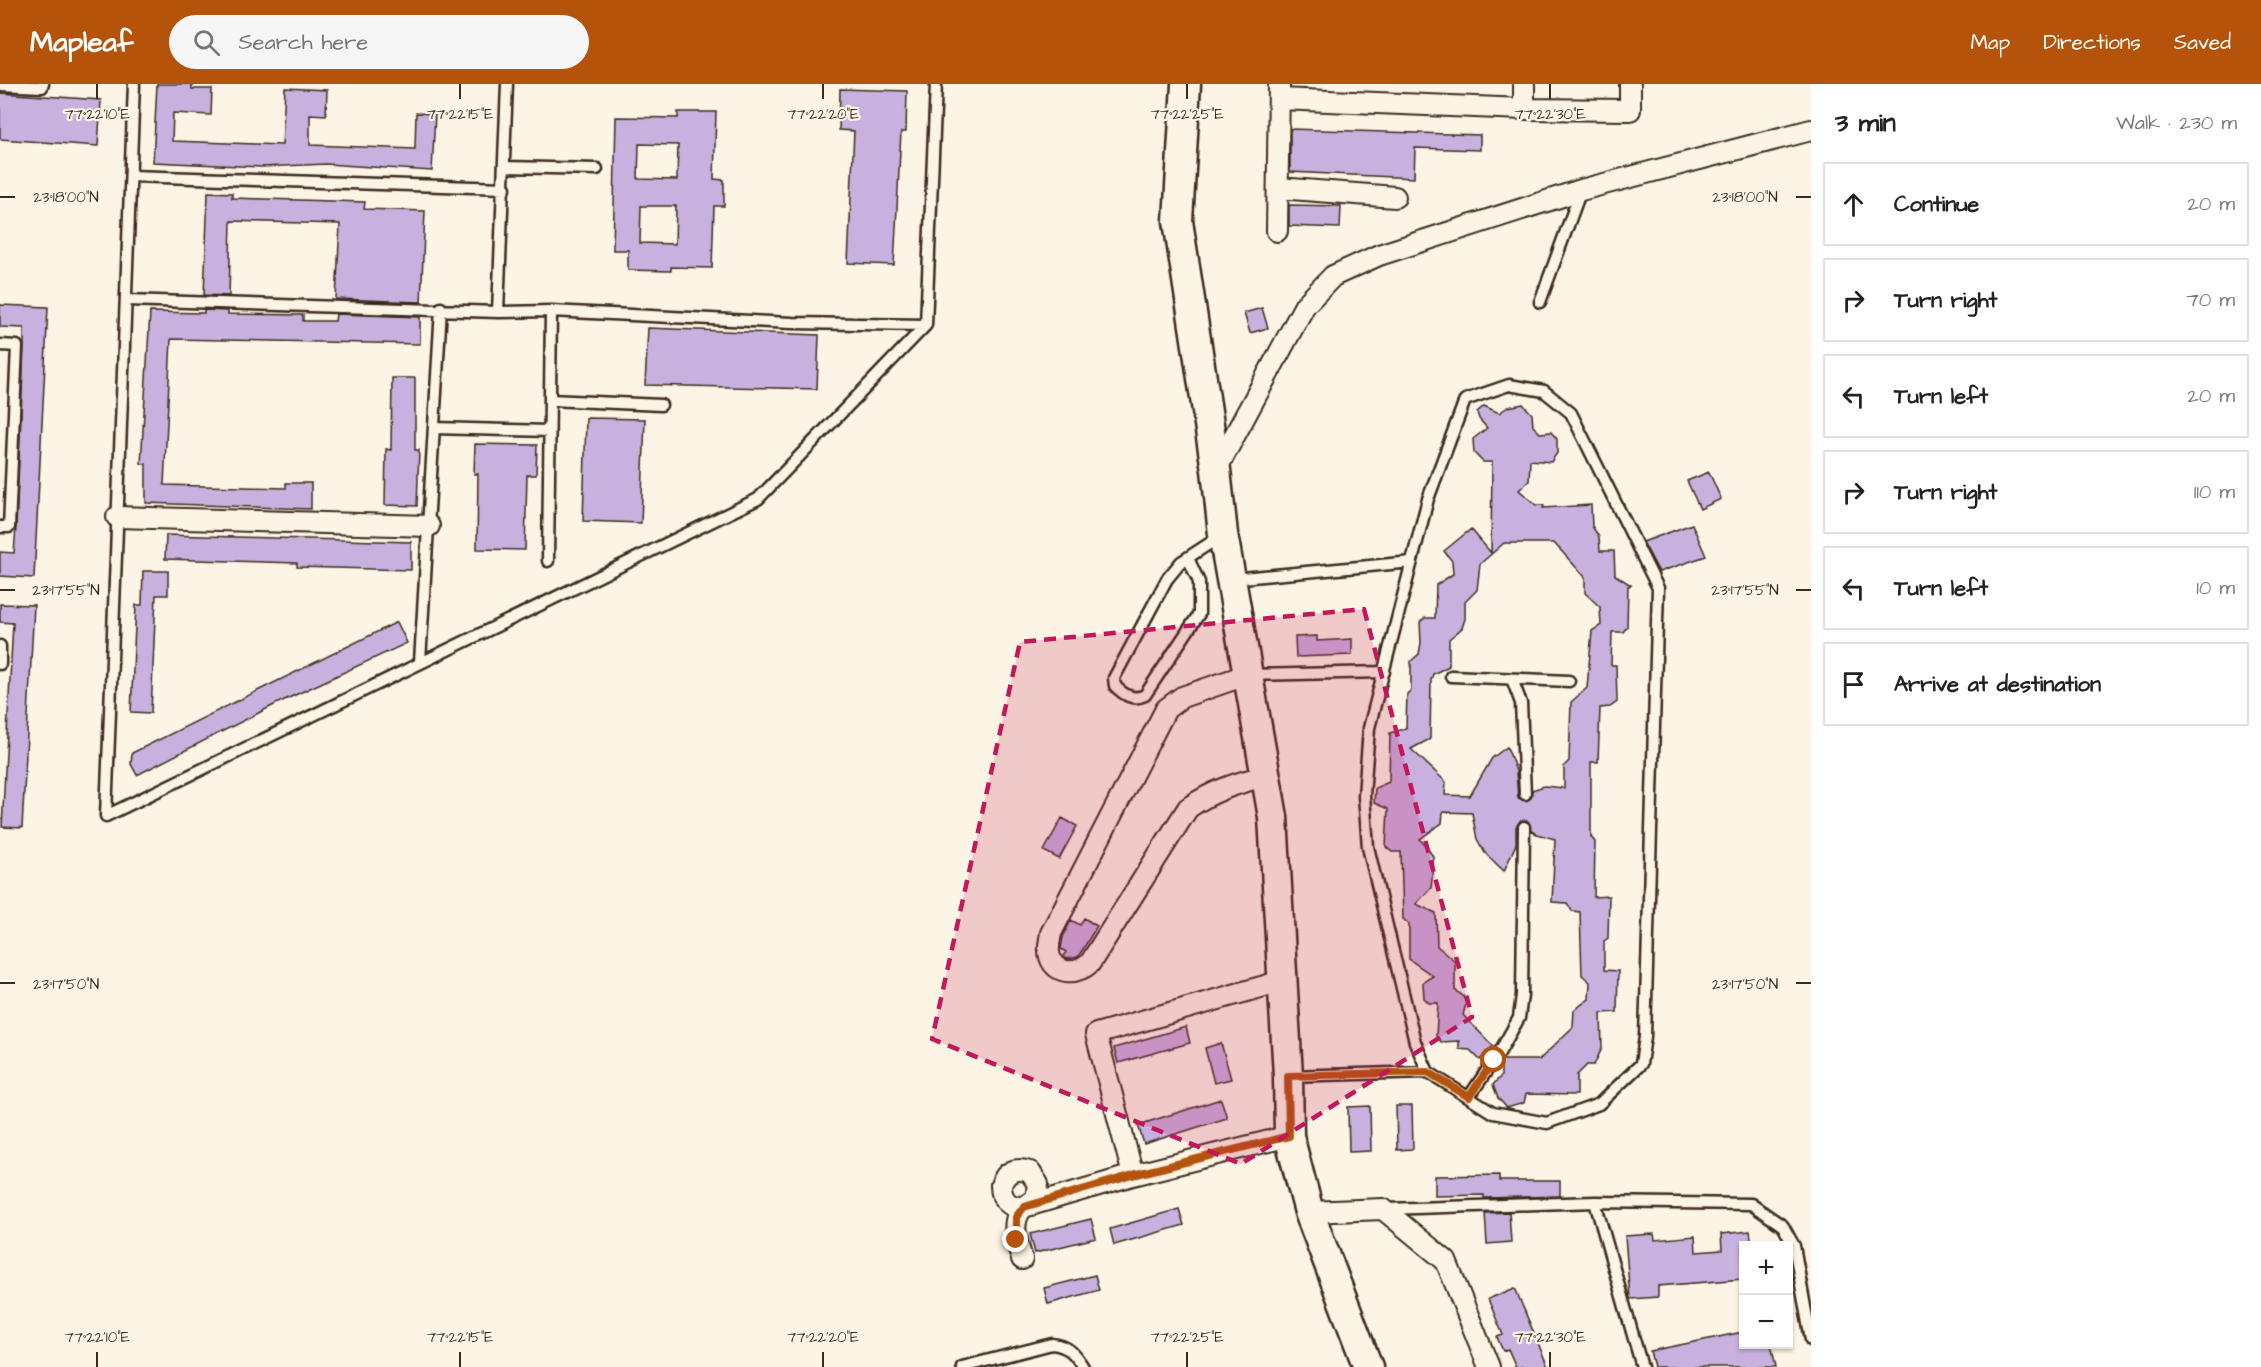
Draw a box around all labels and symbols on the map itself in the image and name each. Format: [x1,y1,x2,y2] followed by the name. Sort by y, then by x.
[64,104,130,125] text: 77°22'10"E
[427,104,493,125] text: 77°22'15"E
[787,104,859,125] text: 77°22'20"E
[1151,104,1224,125] text: 77°22'25"E
[1515,104,1586,125] text: 77°22'30"E
[33,187,99,208] text: 23°18'00"N
[1712,187,1778,208] text: 23°18'00"N
[32,580,100,601] text: 23°17'55"N
[1711,580,1779,601] text: 23°17'55"N
[33,974,99,995] text: 23°17'50"N
[1712,974,1778,995] text: 23°17'50"N
[1480,1046,1506,1072] route start
[1002,1226,1028,1252] route end
[64,1327,130,1348] text: 77°22'10"E
[427,1327,493,1348] text: 77°22'15"E
[787,1327,859,1348] text: 77°22'20"E
[1151,1327,1224,1348] text: 77°22'25"E
[1515,1327,1586,1348] text: 77°22'30"E

